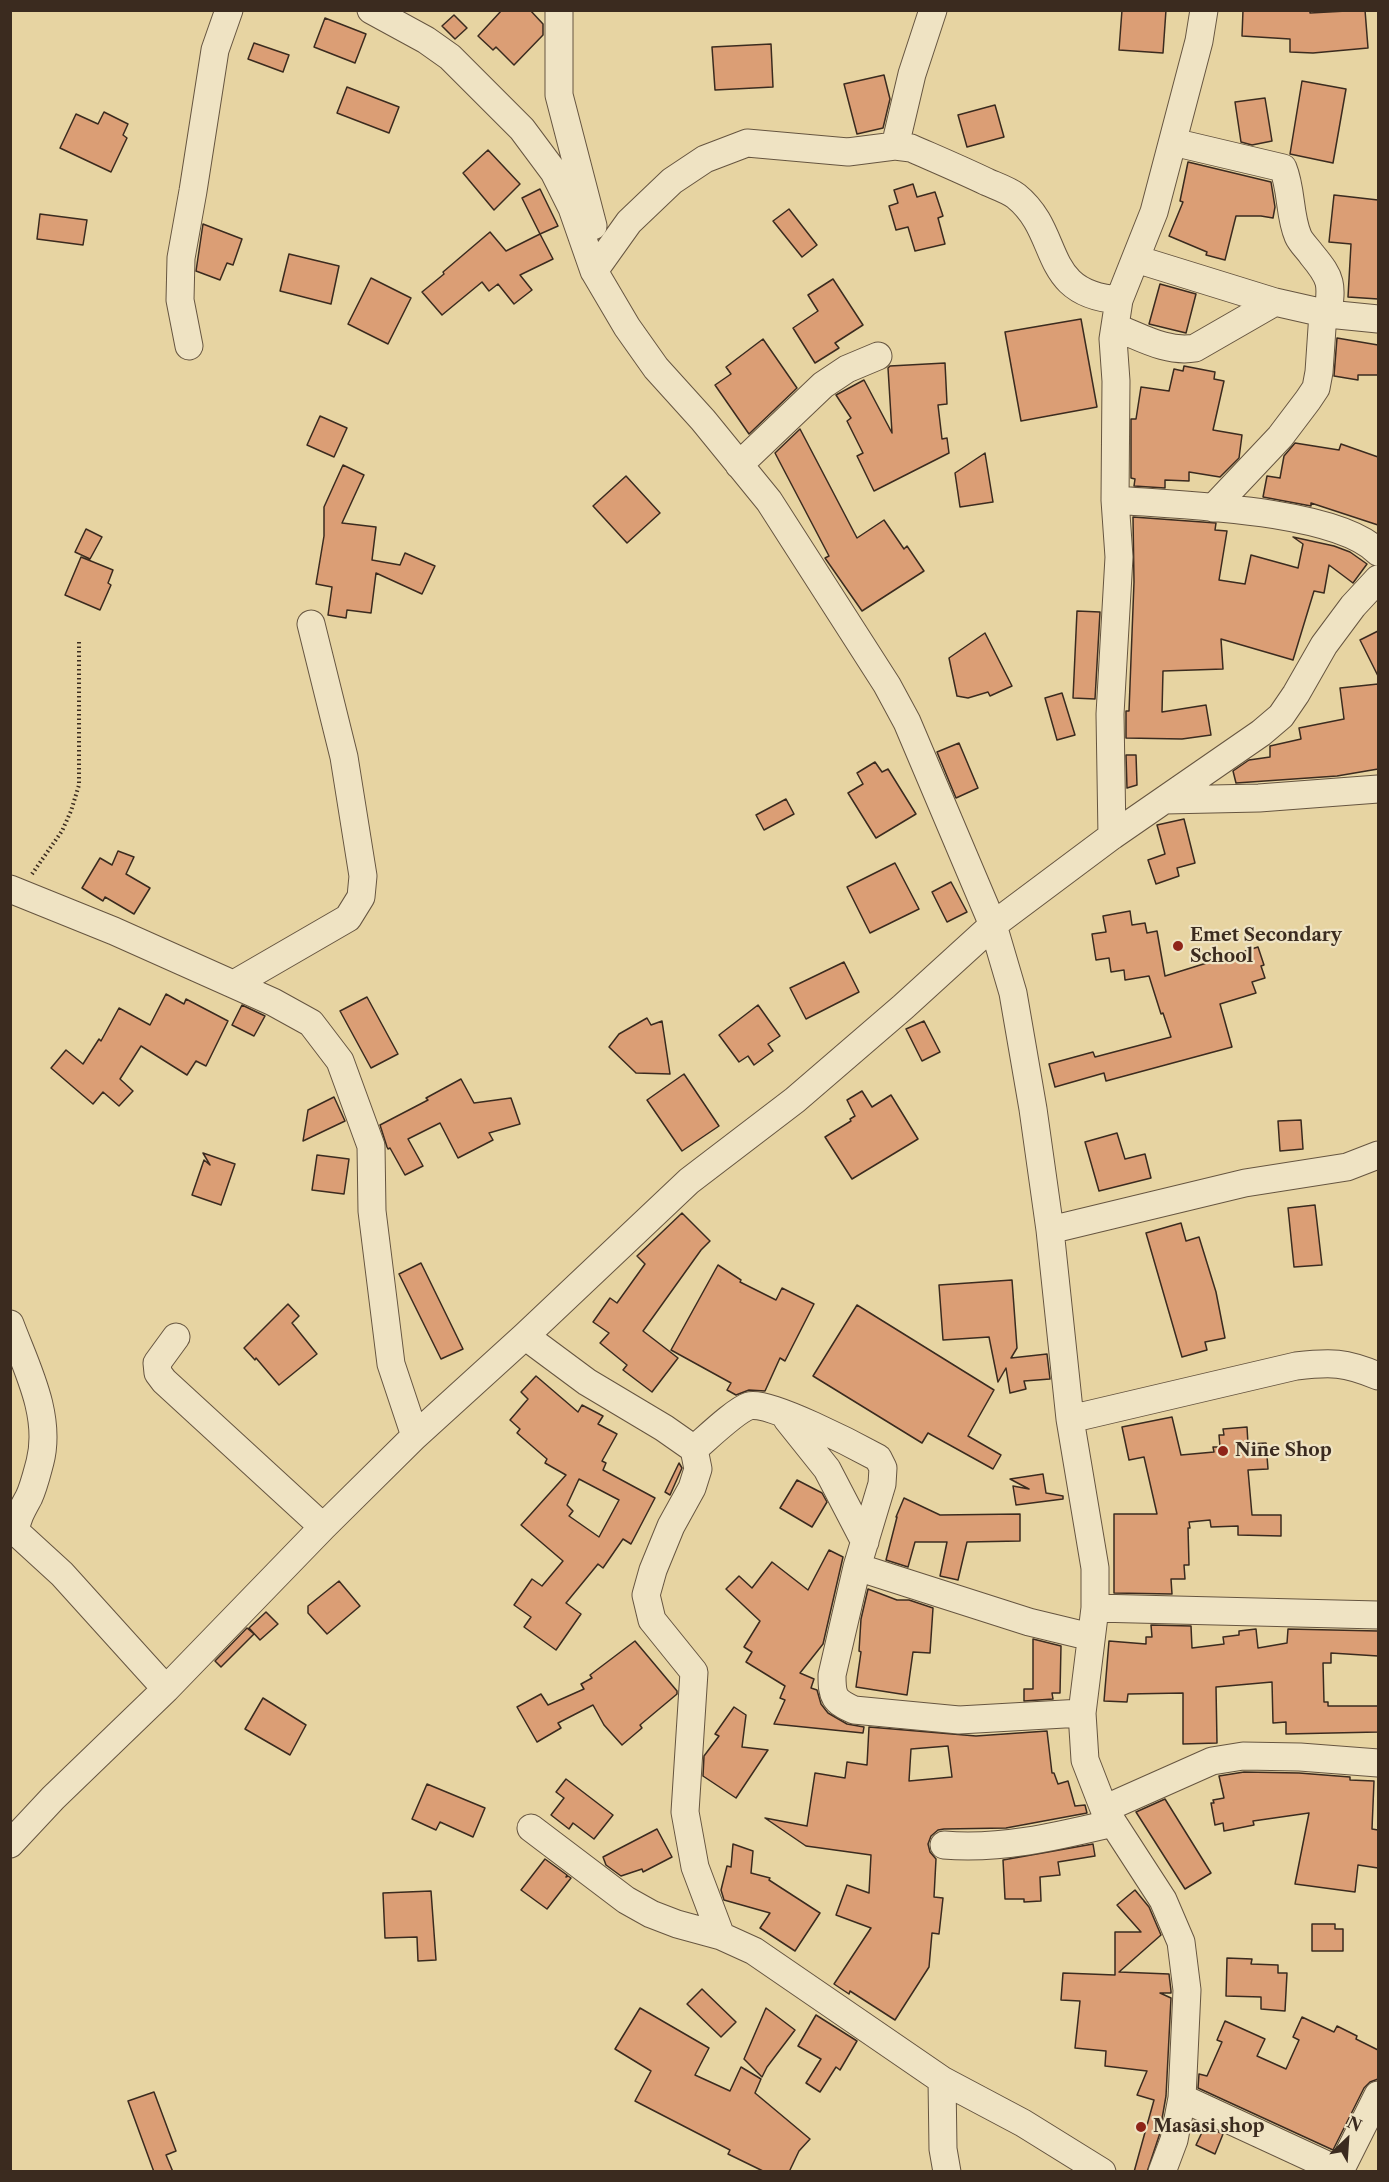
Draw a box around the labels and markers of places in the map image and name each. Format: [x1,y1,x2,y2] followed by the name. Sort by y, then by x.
[1190,925,1342,968] place label: Emet Secondary School
[1171,939,1185,953] marker: Emet Secondary School
[1235,1440,1332,1462] place label: Nine Shop
[1216,1444,1230,1458] marker: Nine Shop
[1153,2116,1265,2138] place label: Masasi shop
[1134,2120,1148,2134] marker: Masasi shop

